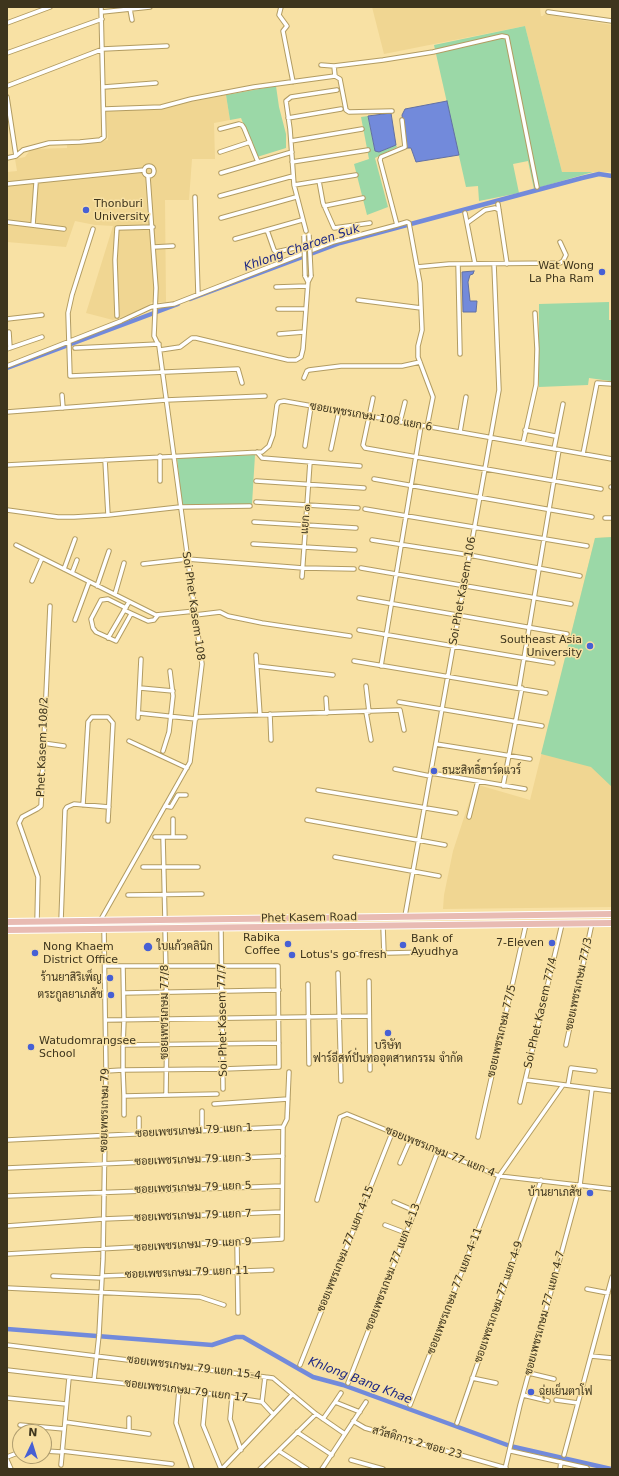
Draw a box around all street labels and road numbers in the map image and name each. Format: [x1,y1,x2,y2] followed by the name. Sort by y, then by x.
[309,400,433,434] street label: ซอยเพชรเกษม 108 แยก 6
[298,504,314,534] street label: แยก ๑
[447,536,479,646] street label: Soi Phet Kasem 106
[179,551,207,661] street label: Soi Phet Kasem 108
[35,697,51,797] street label: Phet Kasem 108/2
[261,911,357,925] street label: Phet Kasem Road
[563,936,595,1032] street label: ซอยเพชรเกษม 77/3
[522,956,560,1070] street label: Soi Phet Kasem 77/4
[215,963,231,1077] street label: Soi Phet Kasem 77/7
[158,965,172,1059] street label: ซอยเพชรเกษม 77/8
[485,983,519,1079] street label: ซอยเพชรเกษม 77/5
[98,1068,112,1152] street label: ซอยเพชรเกษม 79
[135,1121,253,1141] street label: ซอยเพชรเกษม 79 แยก 1
[383,1124,497,1180] street label: ซอยเพชรเกษม 77 แยก 4
[134,1151,252,1169] street label: ซอยเพชรเกษม 79 แยก 3
[134,1179,252,1197] street label: ซอยเพชรเกษม 79 แยก 5
[315,1184,377,1314] street label: ซอยเพชรเกษม 77 แยก 4-15
[363,1202,423,1332] street label: ซอยเพชรเกษม 77 แยก 4-13
[134,1207,252,1225] street label: ซอยเพชรเกษม 79 แยก 7
[425,1226,485,1356] street label: ซอยเพชรเกษม 77 แยก 4-11
[134,1235,252,1255] street label: ซอยเพชรเกษม 79 แยก 9
[472,1239,526,1365] street label: ซอยเพชรเกษม 77 แยก 4-9
[522,1249,568,1377] street label: ซอยเพชรเกษม 77 แยก 4-7
[125,1264,249,1282] street label: ซอยเพชรเกษม 79 แยก 11
[126,1353,262,1383] street label: ซอยเพชรเกษม 79 แยก 15-4
[124,1377,248,1405] street label: ซอยเพชรเกษม 79 แยก 17
[371,1424,463,1462] street label: สวัสดิการ 2 ซอย 23

